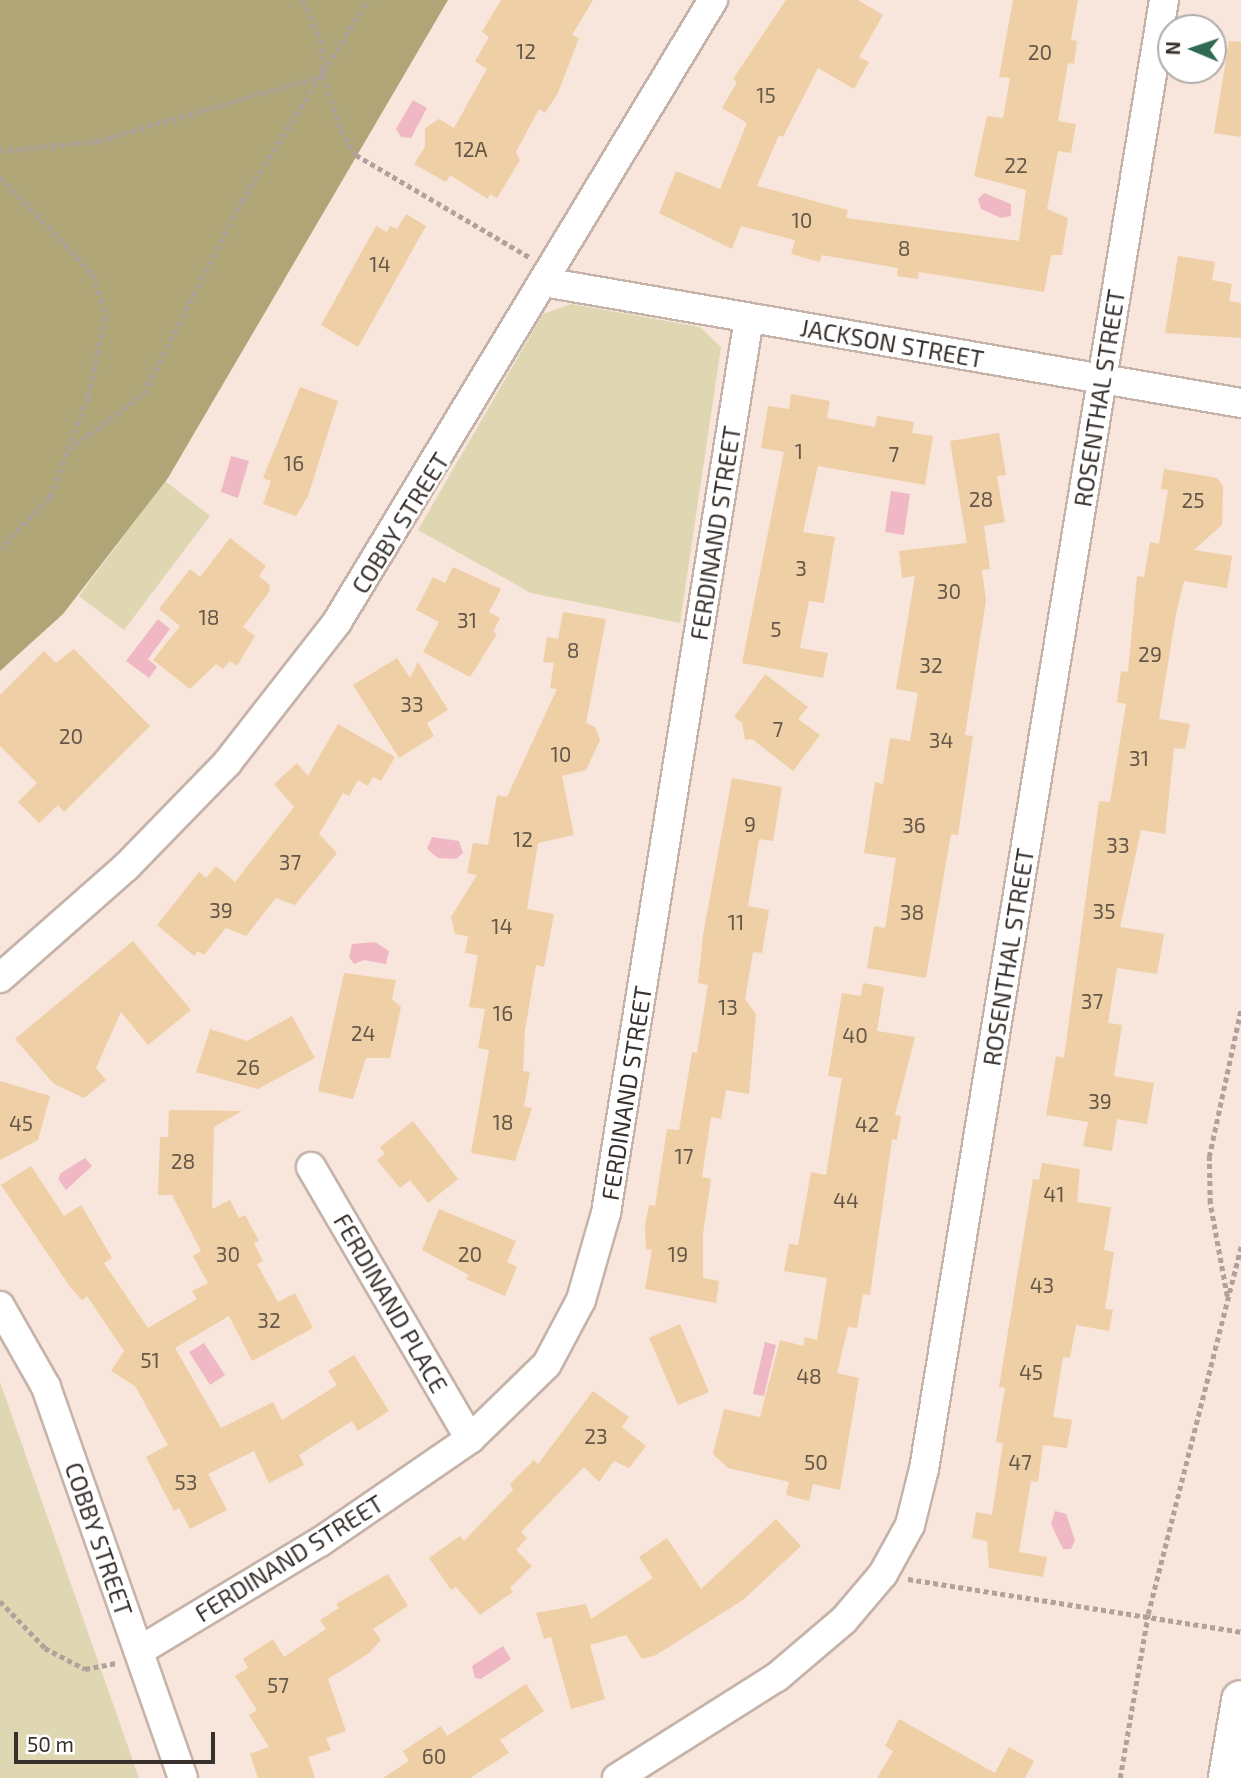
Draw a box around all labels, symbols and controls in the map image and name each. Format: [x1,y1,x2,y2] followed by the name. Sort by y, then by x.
[1157,14,1227,84] north arrow
[516,38,536,64] house number: 12
[1028,39,1052,65] house number: 20
[1161,41,1184,56] text: N
[756,82,776,108] house number: 15
[454,136,488,162] house number: 12A
[1004,152,1028,178] house number: 22
[791,207,813,233] house number: 10
[898,235,910,261] house number: 8
[369,251,391,277] house number: 14
[1068,287,1130,509] street label: ROSENTHAL STREET
[798,313,986,373] street label: JACKSON STREET
[684,424,746,642] street label: FERDINAND STREET
[795,438,803,464] house number: 1
[889,441,899,467] house number: 7
[345,447,455,599] street label: COBBY STREET
[284,450,304,476] house number: 16
[969,486,993,512] house number: 28
[1181,487,1205,513] house number: 25
[795,555,807,581] house number: 3
[937,578,961,604] house number: 30
[198,604,220,630] house number: 18
[457,607,477,633] house number: 31
[770,616,782,642] house number: 5
[567,637,579,663] house number: 8
[1138,641,1162,667] house number: 29
[919,652,943,678] house number: 32
[400,691,424,717] house number: 33
[773,716,783,742] house number: 7
[59,723,83,749] house number: 20
[929,727,953,753] house number: 34
[550,741,572,767] house number: 10
[1129,745,1149,771] house number: 31
[744,811,756,837] house number: 9
[902,812,926,838] house number: 36
[513,826,533,852] house number: 12
[1106,832,1130,858] house number: 33
[977,846,1039,1068] street label: ROSENTHAL STREET
[279,849,301,875] house number: 37
[209,897,233,923] house number: 39
[1093,898,1115,924] house number: 35
[900,899,924,925] house number: 38
[728,909,744,935] house number: 11
[491,913,513,939] house number: 14
[595,984,657,1202] street label: FERDINAND STREET
[1081,988,1103,1014] house number: 37
[718,994,738,1020] house number: 13
[493,1000,513,1026] house number: 16
[351,1020,375,1046] house number: 24
[842,1022,868,1048] house number: 40
[236,1054,260,1080] house number: 26
[1088,1088,1112,1114] house number: 39
[492,1109,514,1135] house number: 18
[9,1110,33,1136] house number: 45
[855,1111,879,1137] house number: 42
[674,1143,694,1169] house number: 17
[171,1148,195,1174] house number: 28
[1043,1181,1065,1207] house number: 41
[833,1187,859,1213] house number: 44
[328,1208,454,1398] street label: FERDINAND PLACE
[216,1241,240,1267] house number: 30
[458,1241,482,1267] house number: 20
[668,1241,688,1267] house number: 19
[1030,1272,1054,1298] house number: 43
[257,1307,281,1333] house number: 32
[140,1347,160,1373] house number: 51
[1019,1359,1043,1385] house number: 45
[796,1363,822,1389] house number: 48
[584,1423,608,1449] house number: 23
[804,1449,828,1475] house number: 50
[1008,1449,1032,1475] house number: 47
[59,1458,139,1620] street label: COBBY STREET
[175,1469,197,1495] house number: 53
[190,1488,388,1628] street label: FERDINAND STREET
[267,1672,289,1698] house number: 57
[18,1718,219,1762] scale bar
[27,1731,74,1756] text: 50 m
[422,1743,446,1769] house number: 60

